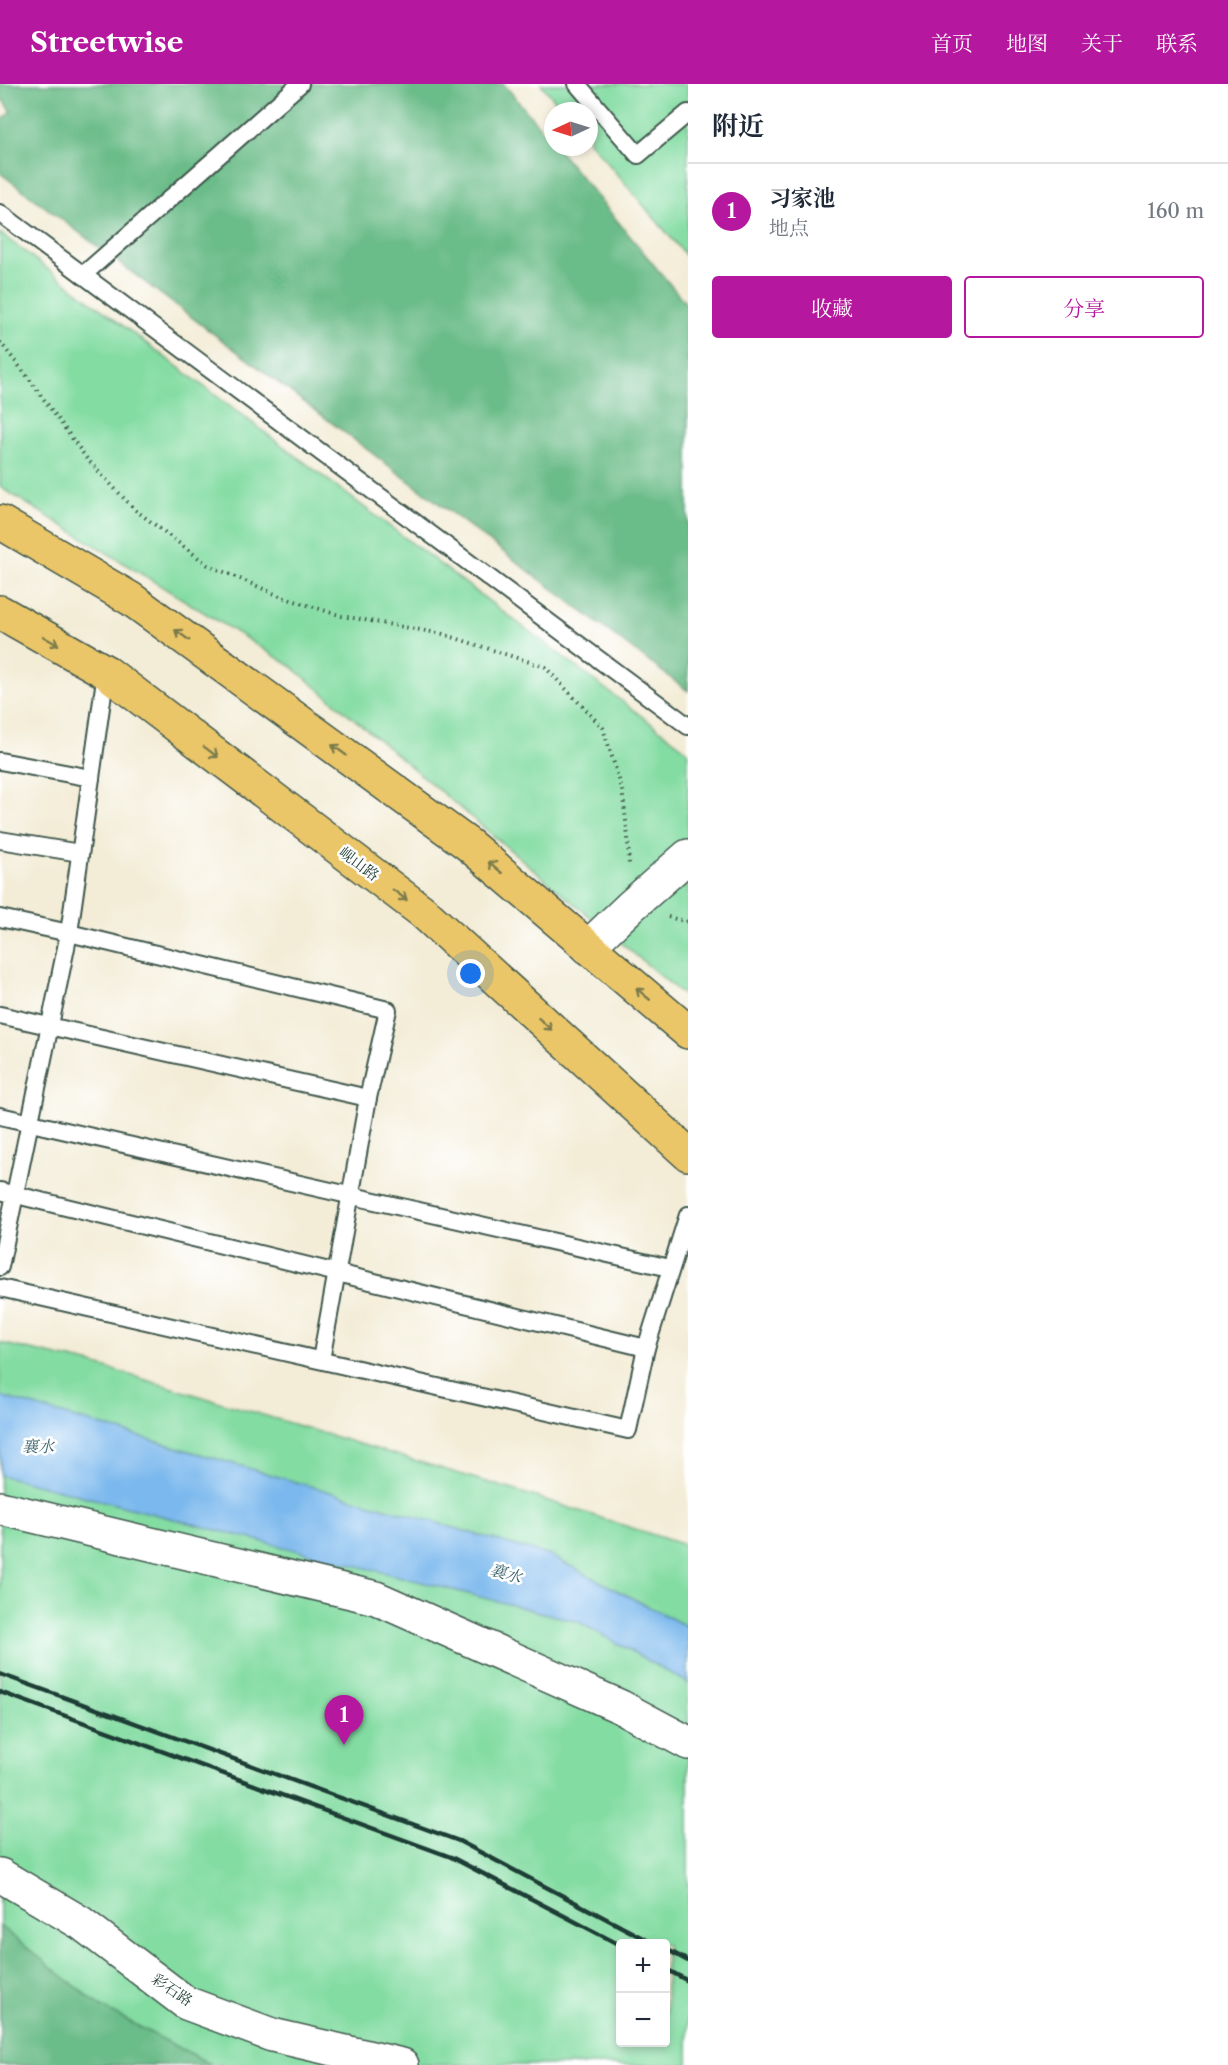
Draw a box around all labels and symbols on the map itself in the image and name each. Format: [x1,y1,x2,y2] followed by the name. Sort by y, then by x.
[544,102,598,156] north arrow
[174,629,190,642] one-way arrow
[42,635,59,647] one-way arrow
[332,744,348,756] one-way arrow
[202,745,218,758] one-way arrow
[336,842,383,885] street label: 岘山路
[488,860,503,874] one-way arrow
[391,888,407,901] one-way arrow
[456,959,485,988] your location
[636,987,651,1001] one-way arrow
[538,1017,553,1031] one-way arrow
[22,1436,56,1456] water label: 襄水
[488,1559,526,1588] water label: 襄水
[324,1696,364,1745] pin: 1
[148,1969,196,2010] street label: 彩石路

